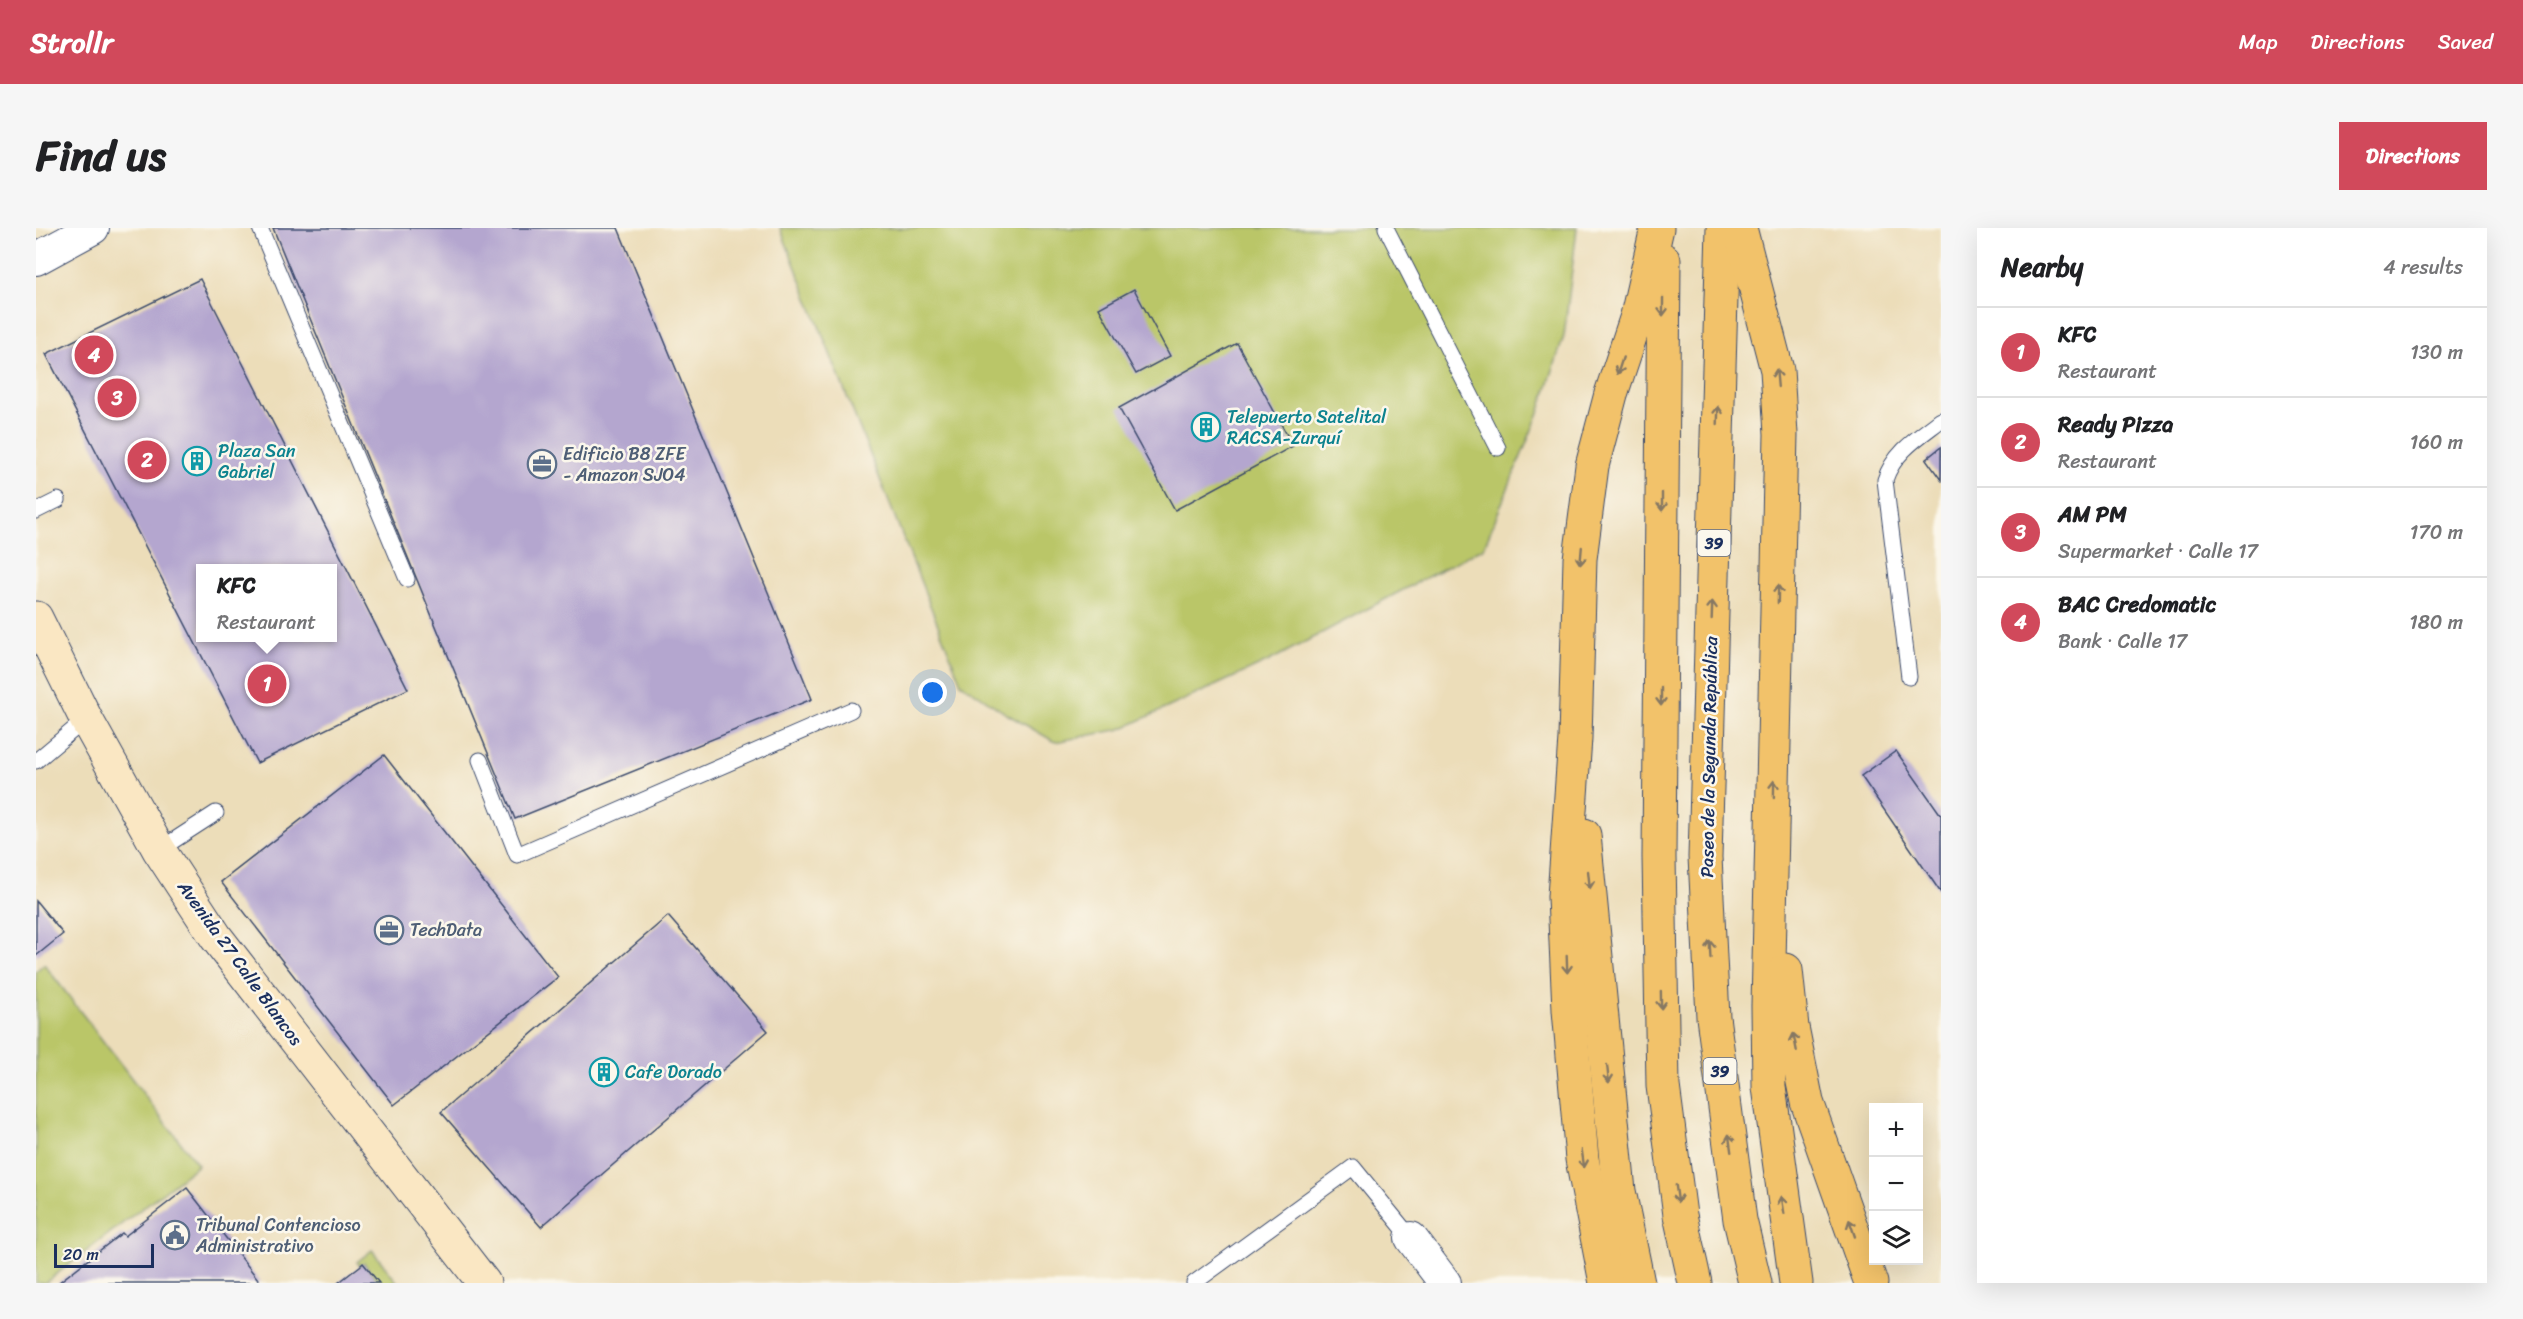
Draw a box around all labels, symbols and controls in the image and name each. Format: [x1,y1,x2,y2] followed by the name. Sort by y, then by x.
[30,18,113,67] text: Strollr
[2239,23,2277,61] text: Map
[2310,23,2405,61] text: Directions
[2438,23,2493,61] text: Saved
[36,119,166,193] text: Find us
[2339,122,2487,190] button: Directions
[2001,244,2083,290] text: Nearby
[2383,250,2463,285] text: 4 results
[1657,297,1669,317] one-way arrow
[2058,315,2097,354] text: KFC
[74,332,114,378] pin: 4
[2016,335,2025,370] text: 1
[2410,335,2463,370] text: 130 m
[2058,354,2157,389] text: Restaurant
[1614,356,1625,375] one-way arrow
[1771,368,1782,388] one-way arrow
[98,376,136,420] pin: 3
[1227,401,1387,454] place label: Telepuerto Satelital RACSA-Zurquí
[1712,405,1724,425] one-way arrow
[2058,405,2173,444] text: Ready Pizza
[1190,411,1222,443] building icon: Telepuerto Satelital RACSA-Zurquí
[2015,425,2026,460] text: 2
[2410,425,2463,460] text: 160 m
[218,435,296,488] place label: Plaza San Gabriel
[128,438,166,482] pin: 2
[563,438,686,491] place label: Edificio B8 ZFE - Amazon SJO4
[2058,444,2157,479] text: Restaurant
[181,445,213,477] building icon: Plaza San Gabriel
[526,448,558,480] office icon: Edificio B8 ZFE - Amazon SJO4
[1656,492,1668,512] one-way arrow
[2058,495,2127,534] text: AM PM
[2015,515,2026,550] text: 3
[2410,515,2463,550] text: 170 m
[1698,530,1730,556] road number: 39
[2058,534,2258,569] text: Supermarket · Calle 17
[1575,545,1586,565] one-way arrow
[196,564,337,642] popup
[217,566,256,605] text: KFC
[1772,584,1783,604] one-way arrow
[2058,585,2217,624] text: BAC Credomatic
[1706,600,1718,620] one-way arrow
[217,605,316,640] text: Restaurant
[2014,605,2027,640] text: 4
[2409,605,2463,640] text: 180 m
[2058,624,2187,659] text: Bank · Calle 17
[1691,635,1727,878] street label: Paseo de la Segunda República
[248,662,286,706] pin: 1
[918,678,947,707] your location
[1655,687,1666,707] one-way arrow
[1768,779,1779,799] one-way arrow
[1584,869,1595,889] one-way arrow
[168,873,312,1053] street label: Avenida 27 Calle Blancos
[373,914,405,946] office icon: TechData
[410,914,482,946] place label: TechData
[1704,940,1715,960] one-way arrow
[1561,954,1572,974] one-way arrow
[1655,989,1667,1009] one-way arrow
[1789,1032,1800,1052] one-way arrow
[588,1056,620,1088] building icon: Cafe Dorado
[625,1056,722,1088] place label: Cafe Dorado
[1704,1058,1736,1084] road number: 39
[1603,1063,1614,1083] one-way arrow
[1869,1103,1923,1265] map controls
[1869,1103,1923,1157] button: +
[1724,1134,1735,1153] one-way arrow
[1577,1148,1588,1168] one-way arrow
[1869,1157,1923,1211] button: −
[1672,1183,1683,1203] one-way arrow
[1778,1195,1789,1215] one-way arrow
[195,1209,361,1262] place label: Tribunal Contencioso Administrativo
[1869,1211,1923,1265] button: layers
[159,1219,191,1251] public building icon: Tribunal Contencioso Administrativo
[1845,1219,1856,1238] one-way arrow
[63,1240,99,1269] text: 20 m
[54,1241,154,1268] scale bar

